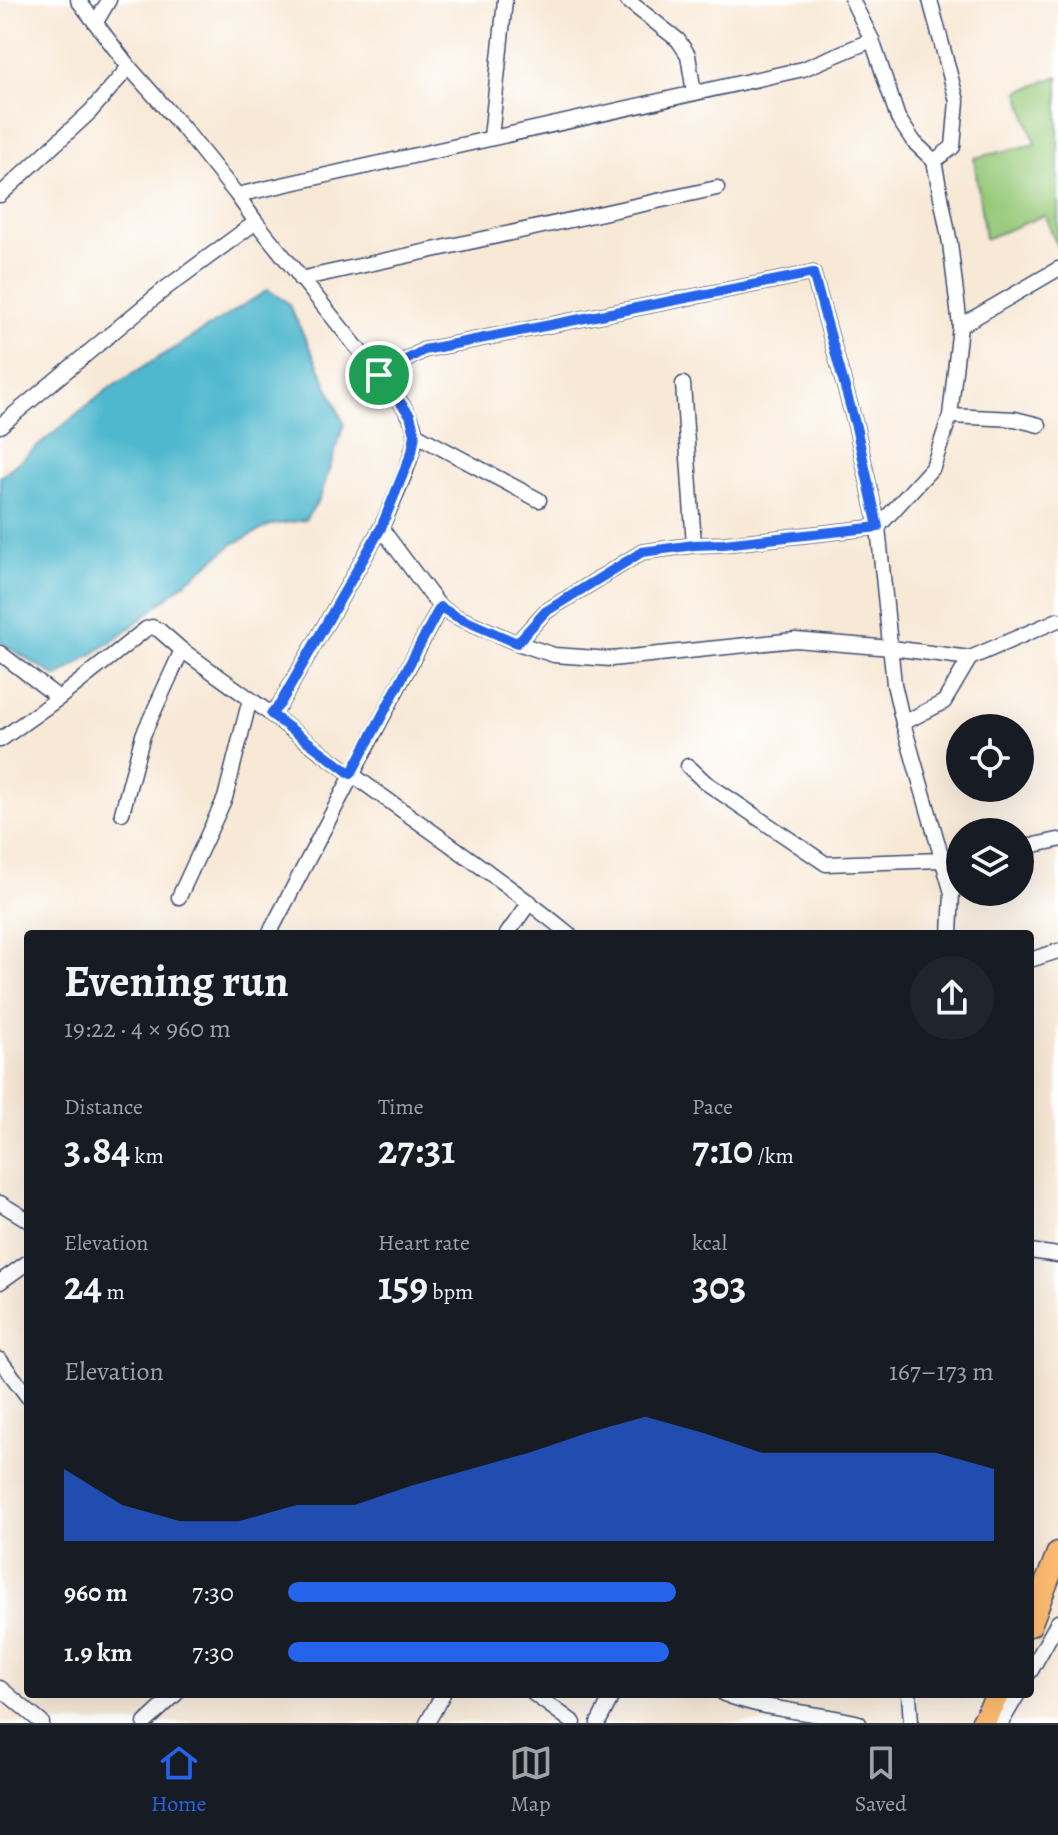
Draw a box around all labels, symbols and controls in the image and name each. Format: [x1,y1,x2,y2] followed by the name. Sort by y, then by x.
[345,341,413,409] pin
[357,353,401,397] icon: arrive
[946,714,1034,906] map controls
[946,714,1034,802] button: locate
[946,818,1034,906] button: layers
[64,951,289,1011] text: Evening run
[910,956,994,1040] button: share
[64,1011,231,1046] text: 19:22 · 4 × 960 m
[64,1092,143,1122] text: Distance
[378,1092,424,1122] text: Time
[692,1092,733,1122] text: Pace
[64,1122,130,1177] text: 3.84
[378,1122,455,1177] text: 27:31
[692,1122,753,1177] text: 7:10
[130,1141,164,1171] text: km
[753,1141,794,1171] text: /km
[64,1228,148,1258] text: Elevation
[378,1228,470,1258] text: Heart rate
[692,1228,727,1258] text: kcal
[64,1258,102,1313] text: 24
[378,1258,428,1313] text: 159
[692,1258,747,1313] text: 303
[102,1277,125,1307] text: m
[428,1277,473,1307] text: bpm
[64,1354,164,1389] text: Elevation
[889,1354,994,1389] text: 167–173 m
[64,1575,128,1610] text: 960 m
[192,1575,234,1610] text: 7:30
[64,1635,132,1670] text: 1.9 km
[192,1635,234,1670] text: 7:30
[151,1741,206,1819] tab: Home
[509,1741,553,1819] tab: Map
[855,1741,907,1819] tab: Saved

